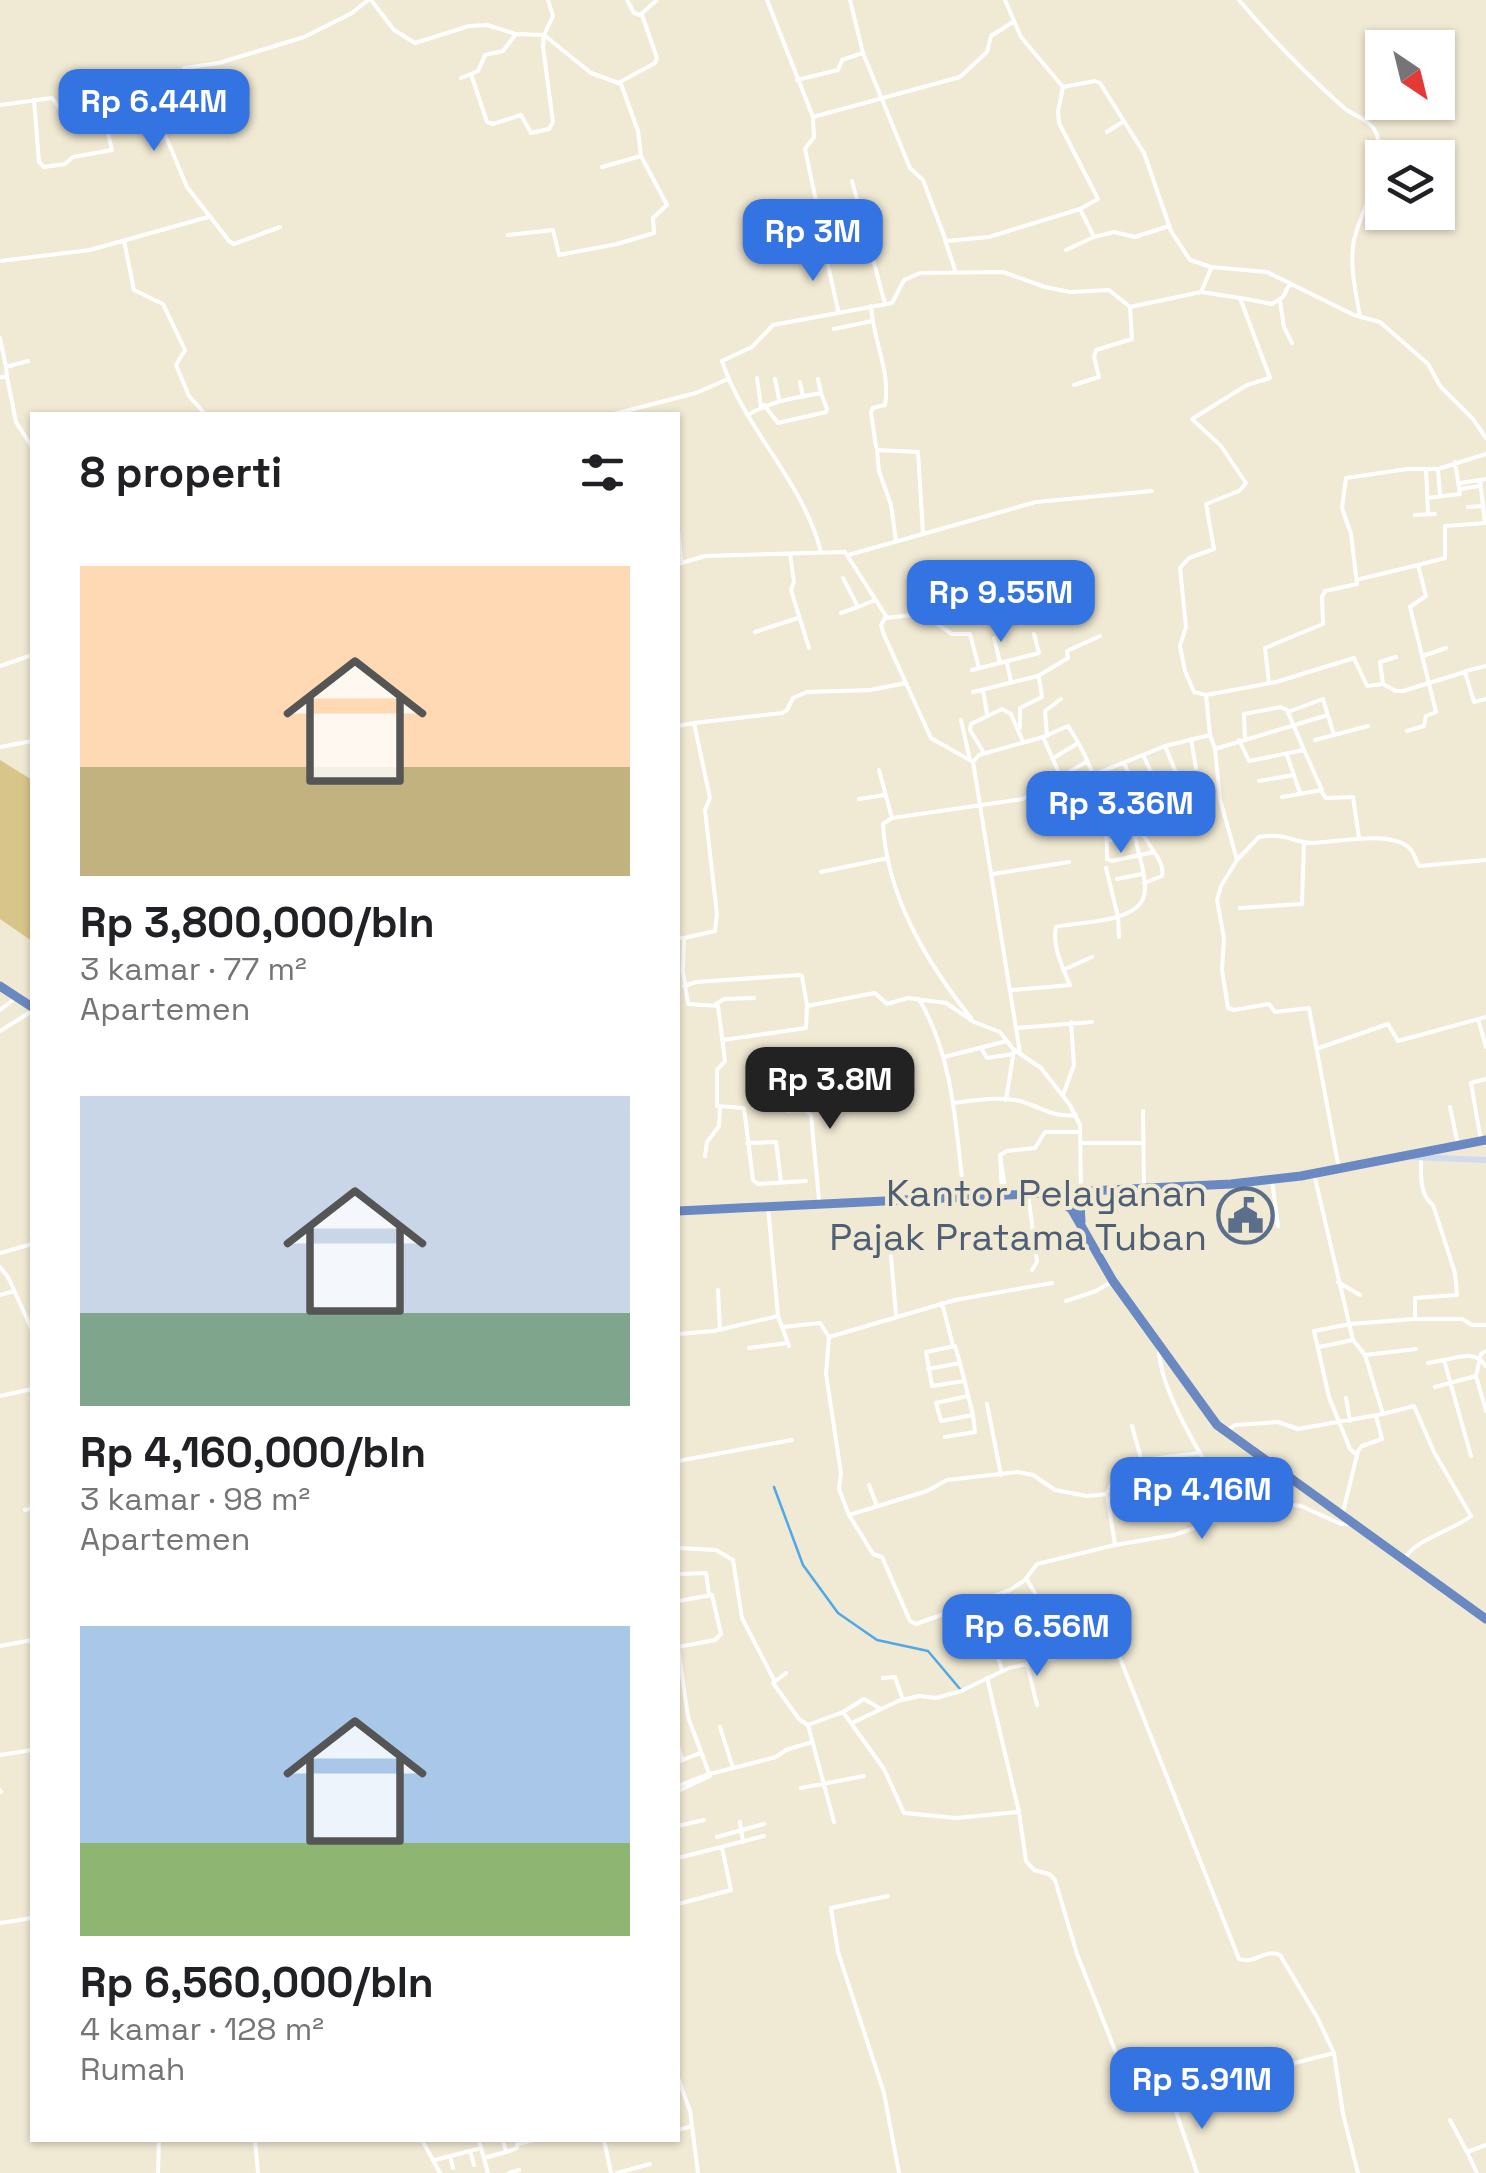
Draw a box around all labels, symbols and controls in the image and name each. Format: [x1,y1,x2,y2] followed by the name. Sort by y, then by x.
[1365,30,1455,120] north arrow
[1365,30,1455,230] map controls
[51,69,257,154] pin: Rp 6.44M
[81,81,227,121] text: Rp 6.44M
[1365,140,1455,230] button: layers
[743,199,883,284] pin: Rp 3M
[765,211,861,251] text: Rp 3M
[575,445,630,500] icon: filters
[80,446,282,499] text: 8 properti
[898,560,1104,645] pin: Rp 9.55M
[929,572,1073,612] text: Rp 9.55M
[265,631,445,811] icon: home
[1018,771,1224,856] pin: Rp 3.36M
[1048,783,1194,823] text: Rp 3.36M
[80,896,435,949] text: Rp 3,800,000/bln
[80,949,307,989] text: 3 kamar · 77 m²
[80,989,250,1029] text: Apartemen
[738,1047,922,1132] pin: Rp 3.8M
[767,1059,893,1099] text: Rp 3.8M
[265,1161,445,1341] icon: home
[829,1169,1207,1261] place label: Kantor Pelayanan Pajak Pratama Tuban
[1216,1185,1276,1245] public building icon: Kantor Pelayanan Pajak Pratama Tuban
[80,1426,426,1479] text: Rp 4,160,000/bln
[1099,1457,1305,1542] pin: Rp 4.16M
[1132,1469,1272,1509] text: Rp 4.16M
[80,1479,310,1519] text: 3 kamar · 98 m²
[80,1519,250,1559] text: Apartemen
[934,1594,1140,1679] pin: Rp 6.56M
[964,1606,1110,1646] text: Rp 6.56M
[265,1691,445,1871] icon: home
[80,1956,434,2009] text: Rp 6,560,000/bln
[80,2009,324,2049] text: 4 kamar · 128 m²
[1099,2047,1305,2132] pin: Rp 5.91M
[80,2049,185,2089] text: Rumah
[1132,2059,1272,2099] text: Rp 5.91M

